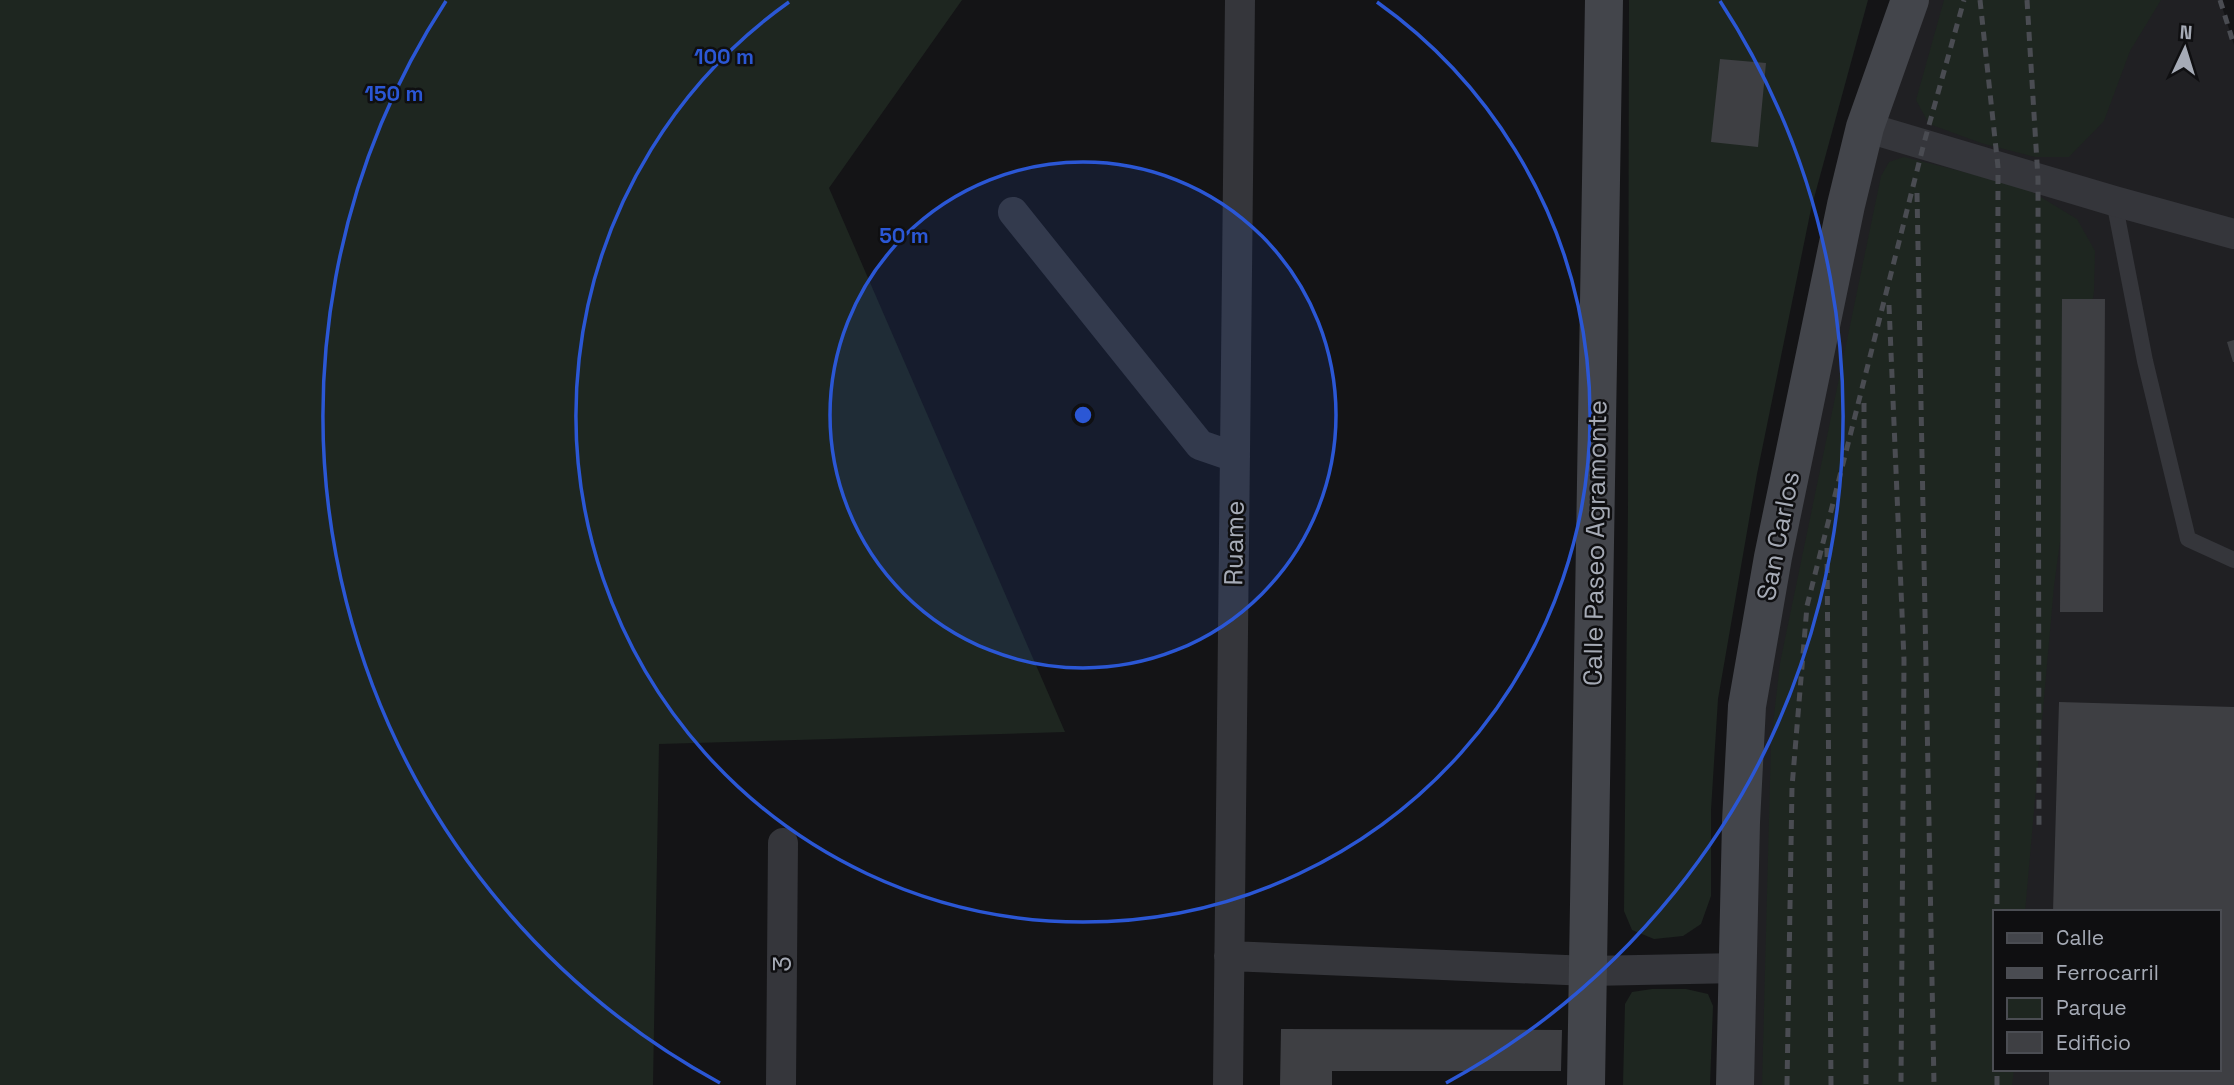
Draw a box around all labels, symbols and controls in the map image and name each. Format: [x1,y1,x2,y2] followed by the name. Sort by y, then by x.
[2150,14,2220,84] north arrow
[2179,20,2193,45] text: N
[694,43,754,70] text: 100 m
[365,80,423,107] text: 150 m
[879,222,929,249] text: 50 m
[1576,400,1614,686] street label: Calle Paseo Agramonte
[1071,403,1095,427] centre of rings
[1749,468,1807,604] street label: San Carlos
[1216,500,1252,586] street label: Ruame
[1993,910,2220,1071] legend
[2056,924,2104,951] text: Calle
[765,956,799,972] street label: 3
[2056,959,2159,986] text: Ferrocarril
[2056,994,2127,1021] text: Parque
[2056,1029,2131,1056] text: Edificio

